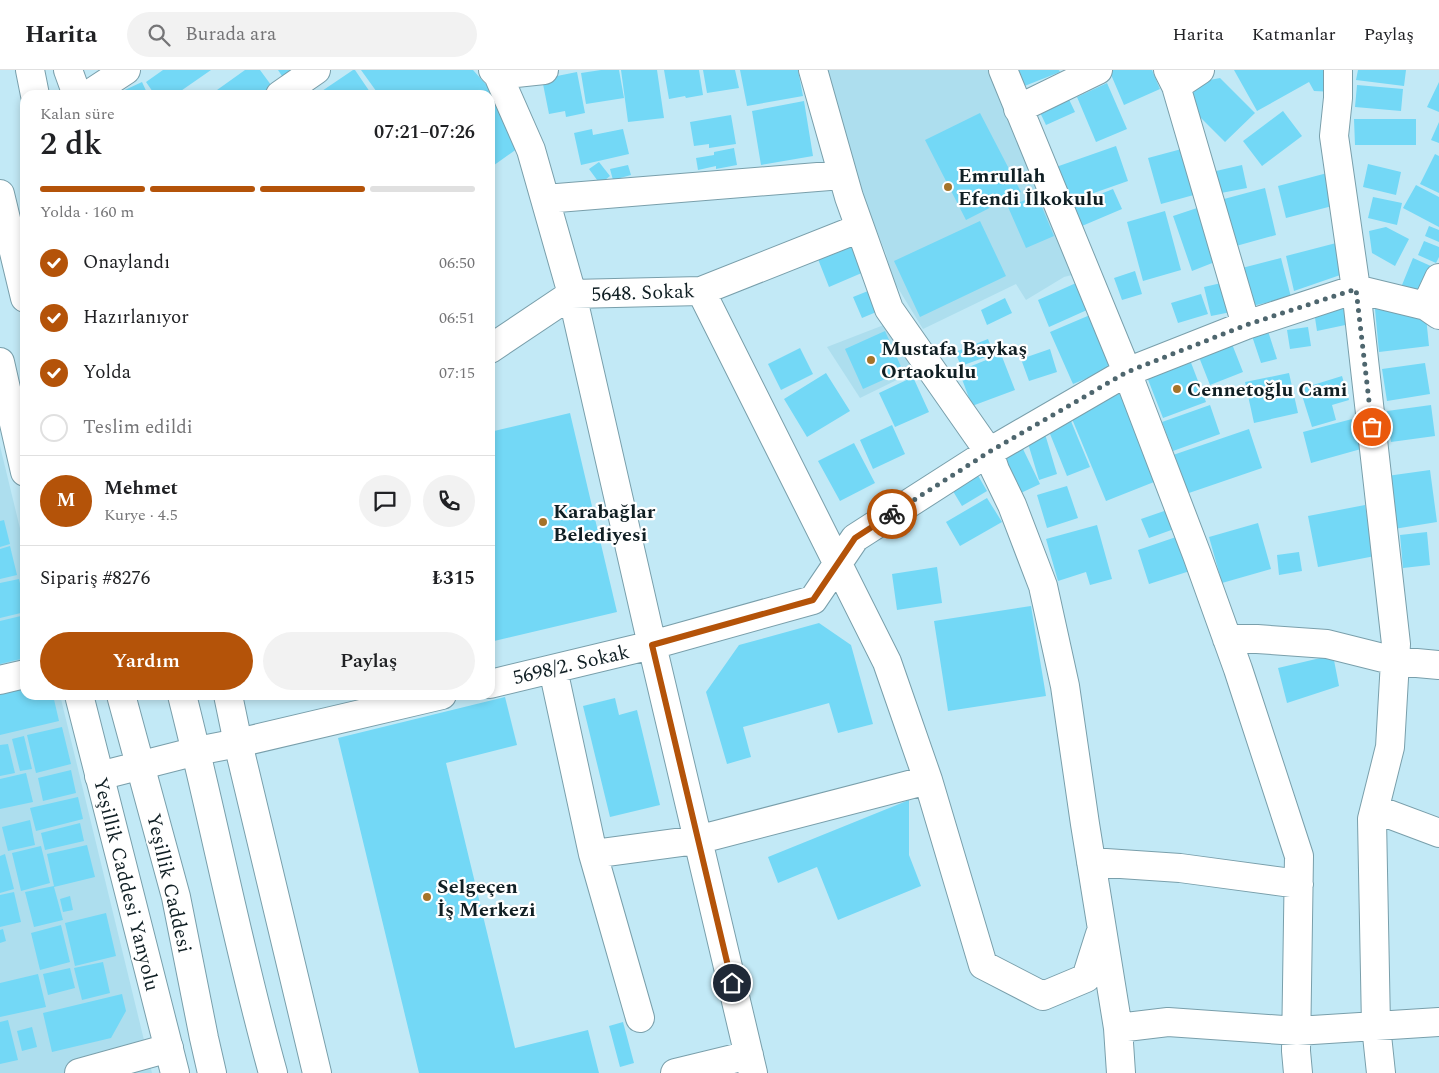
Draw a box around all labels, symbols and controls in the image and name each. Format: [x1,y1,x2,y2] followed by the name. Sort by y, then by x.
[127,12,477,57] search box
[25,17,97,53] text: Harita
[185,20,276,49] text: Burada ara
[145,21,173,49] icon: search
[1172,21,1224,48] text: Harita
[1252,21,1336,48] text: Katmanlar
[1364,21,1414,48] text: Paylaş
[40,102,115,126] text: Kalan süre
[374,118,475,147] text: 07:21–07:26
[40,120,102,169] text: 2 dk
[958,161,1104,214] place label: Emrullah Efendi İlkokulu
[942,181,954,193] marker: Emrullah Efendi İlkokulu
[40,200,134,224] text: Yolda · 160 m
[83,248,170,277] text: Onaylandı
[40,249,68,277] icon: check
[439,251,475,275] text: 06:50
[591,276,695,310] street label: 5648. Sokak
[83,303,189,332] text: Hazırlanıyor
[40,304,68,332] icon: check
[439,306,475,330] text: 06:51
[881,334,1027,387] place label: Mustafa Baykaş Ortaokulu
[865,354,877,366] marker: Mustafa Baykaş Ortaokulu
[83,358,131,387] text: Yolda
[40,359,68,387] icon: check
[439,361,475,385] text: 07:15
[1187,375,1347,405] place label: Cennetoğlu Cami
[1171,383,1183,395] marker: Cennetoğlu Cami
[1351,406,1393,448] pin
[83,413,193,442] text: Teslim edildi
[1358,413,1386,441] icon: bag
[104,474,178,503] text: Mehmet
[359,475,411,527] button: chat
[423,475,475,527] button: phone
[57,486,75,515] text: M
[867,489,917,539] courier
[553,497,656,550] place label: Karabağlar Belediyesi
[878,500,906,528] icon: bike
[104,503,178,527] text: Kurye · 4.5
[537,516,549,528] marker: Karabağlar Belediyesi
[40,564,150,593] text: Sipariş #8276
[432,564,475,593] text: ₺315
[40,632,253,690] button: Yardım
[263,632,475,690] button: Paylaş
[510,637,632,693] street label: 5698/2. Sokak
[85,774,167,994] street label: Yeşillik Caddesi Yanyolu
[138,810,200,956] street label: Yeşillik Caddesi
[437,872,536,925] place label: Selgeçen İş Merkezi
[421,891,433,903] marker: Selgeçen İş Merkezi
[711,962,753,1004] pin
[718,969,746,997] icon: home

